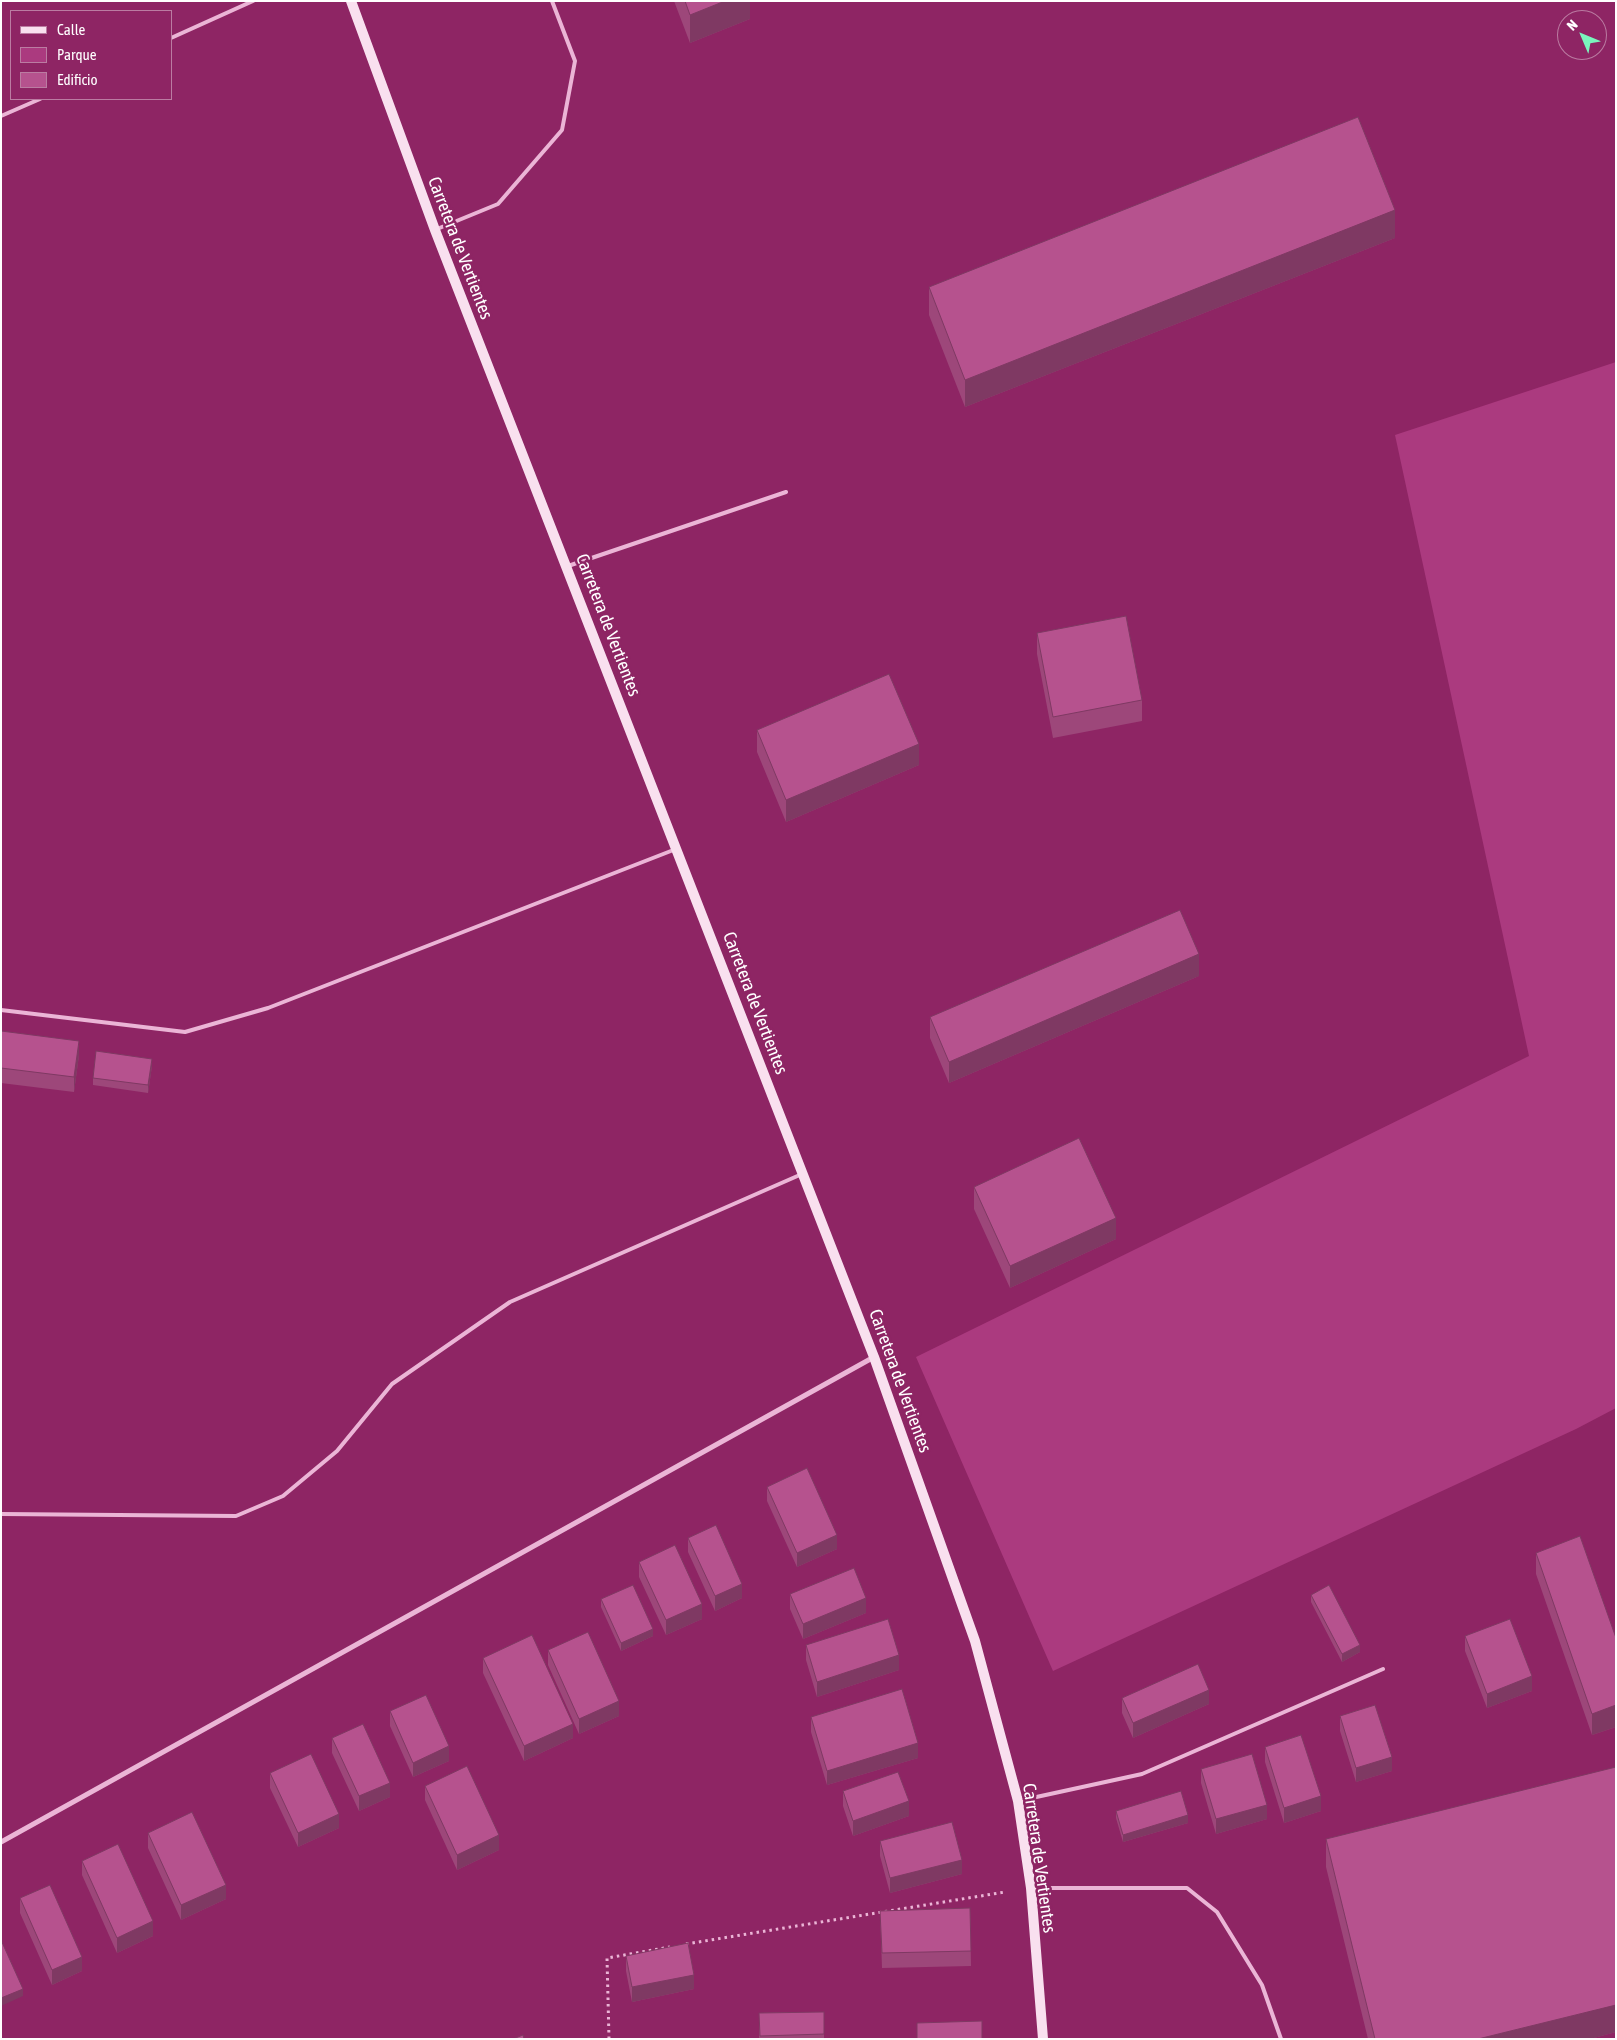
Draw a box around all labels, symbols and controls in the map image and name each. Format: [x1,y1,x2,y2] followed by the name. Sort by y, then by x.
[10,10,172,100] legend
[1557,10,1607,60] north arrow
[1564,17,1581,34] text: N
[57,21,85,38] text: Calle
[57,46,97,63] text: Parque
[57,71,98,88] text: Edificio
[423,174,497,322] street label: Carretera de Vertientes
[571,551,645,699] street label: Carretera de Vertientes
[718,929,792,1077] street label: Carretera de Vertientes
[864,1306,936,1456] street label: Carretera de Vertientes
[1018,1782,1060,1934] street label: Carretera de Vertientes

